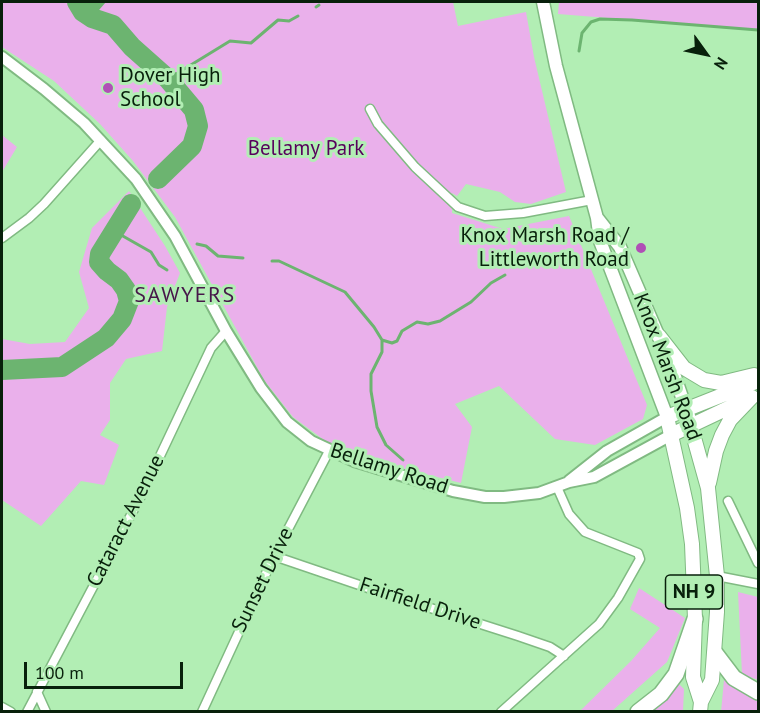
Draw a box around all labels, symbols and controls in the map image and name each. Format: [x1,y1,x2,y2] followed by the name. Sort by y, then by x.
[676,24,736,84] north arrow
[710,54,732,74] text: N
[120,63,221,113] place label: Dover High School
[101,81,115,95] marker: Dover High School
[248,136,364,162] park label: Bellamy Park
[461,223,629,273] place label: Knox Marsh Road / Littleworth Road
[634,241,648,255] marker: Knox Marsh Road / Littleworth Road
[134,283,236,309] district label: SAWYERS
[627,290,707,444] street label: Knox Marsh Road
[327,438,451,500] street label: Bellamy Road
[82,451,170,591] street label: Cataract Avenue
[227,524,299,636] street label: Sunset Drive
[356,573,484,635] street label: Fairfield Drive
[666,575,722,609] road number: NH 9
[27,650,186,688] scale bar
[35,661,84,684] text: 100 m

